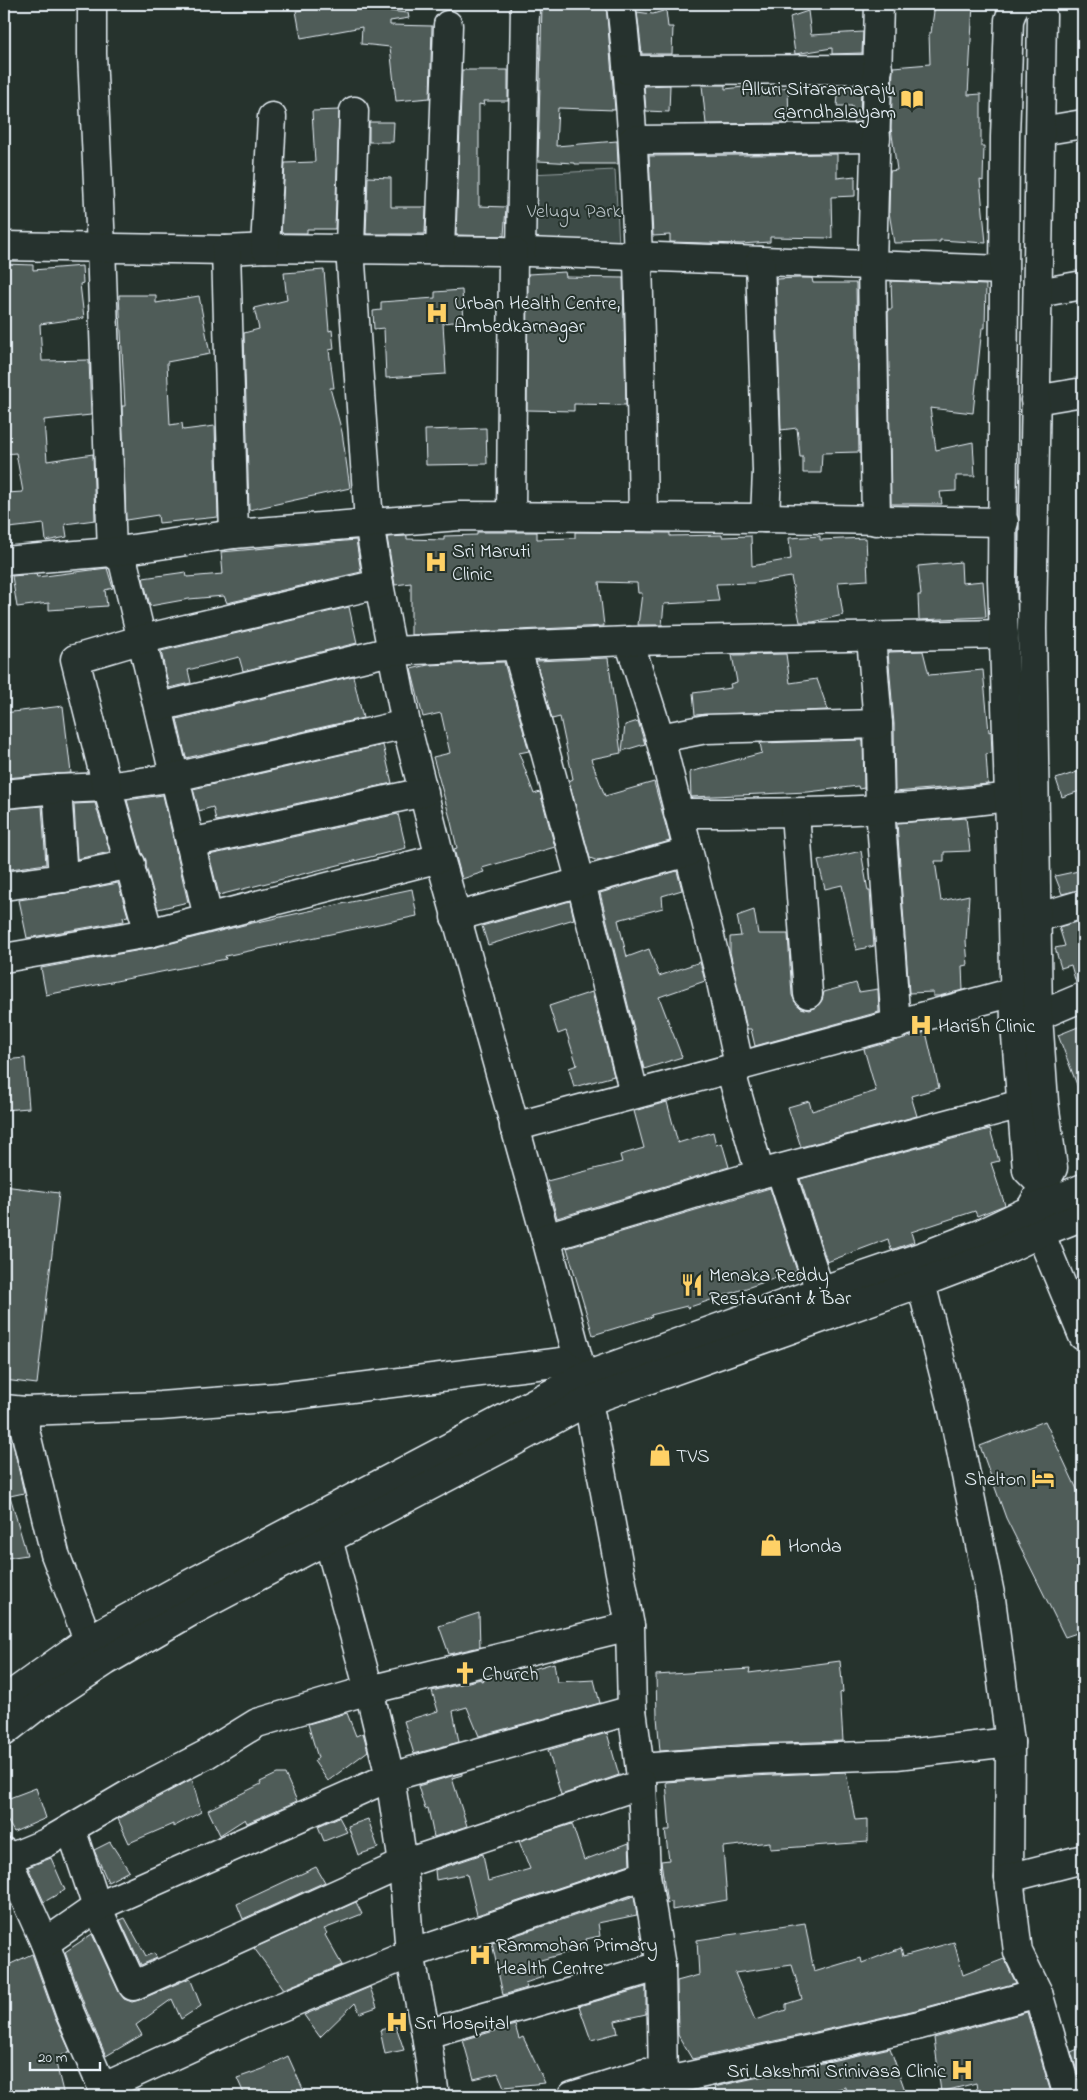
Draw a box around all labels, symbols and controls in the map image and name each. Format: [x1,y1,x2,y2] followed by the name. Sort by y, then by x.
[741,76,896,128] place label: Alluri Sitaramaraju Garndhalayam
[899,86,925,112] library icon: Alluri Sitaramaraju Garndhalayam
[526,198,622,228] park label: Velugu Park
[454,290,620,343] place label: Urban Health Centre, Ambedkarnagar
[424,300,450,326] hospital icon: Urban Health Centre, Ambedkarnagar
[452,538,530,590] place label: Sri Maruti Clinic
[423,549,449,575] hospital icon: Sri Maruti Clinic
[908,1012,934,1038] hospital icon: Harish Clinic
[938,1013,1035,1042] place label: Harish Clinic
[709,1262,852,1314] place label: Menaka Reddy Restaurant & Bar
[679,1272,705,1298] restaurant icon: Menaka Reddy Restaurant & Bar
[647,1442,673,1468] shop icon: TVS
[676,1443,710,1472] place label: TVS
[1030,1465,1056,1491] hotel icon: Shelton
[964,1466,1026,1495] place label: Shelton
[758,1532,784,1558] shop icon: Honda
[788,1533,842,1562] place label: Honda
[452,1660,478,1686] church icon: Church
[482,1661,538,1690] place label: Church
[496,1932,658,1984] place label: Rammohan Primary Health Centre
[467,1942,493,1968] hospital icon: Rammohan Primary Health Centre
[384,2009,410,2035] hospital icon: Sri Hospital
[414,2010,509,2039] place label: Sri Hospital
[30,2040,100,2072] scale bar
[38,2047,68,2069] text: 20 m
[949,2057,975,2083] hospital icon: Sri Lakshmi Srinivasa Clinic
[727,2058,946,2087] place label: Sri Lakshmi Srinivasa Clinic

